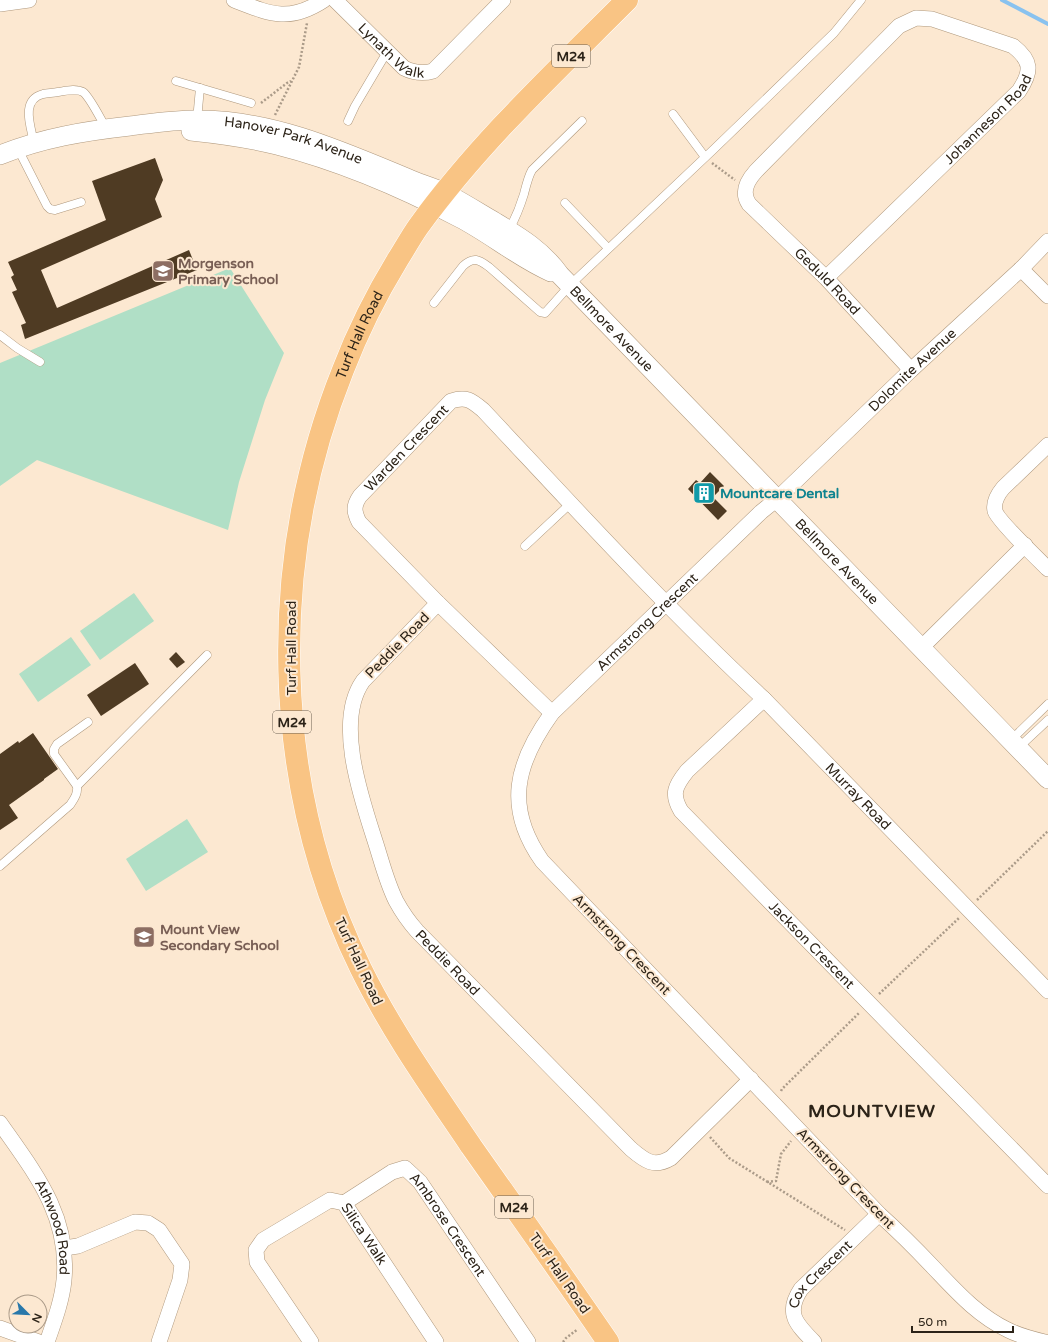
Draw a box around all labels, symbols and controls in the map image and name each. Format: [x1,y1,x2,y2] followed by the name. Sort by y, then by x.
[354,20,425,82] street label: Lynath Walk
[552,45,590,67] road number: M24
[941,72,1036,168] street label: Johanneson Road
[223,113,365,168] street label: Hanover Park Avenue
[791,244,864,318] street label: Geduld Road
[178,255,279,288] place label: Morgenson Primary School
[150,258,176,284] school or university icon: Morgenson Primary School
[566,282,657,375] street label: Bellmore Avenue
[332,288,387,381] street label: Turf Hall Road
[865,325,960,415] street label: Dolomite Avenue
[361,401,453,495] street label: Warden Crescent
[691,480,717,506] building icon: Mountcare Dental
[720,485,839,502] place label: Mountcare Dental
[791,515,882,608] street label: Bellmore Avenue
[593,569,702,675] street label: Armstrong Crescent
[283,601,300,695] street label: Turf Hall Road
[362,609,433,682] street label: Peddie Road
[273,711,311,733] road number: M24
[822,759,894,833] street label: Murray Road
[569,890,675,999] street label: Armstrong Crescent
[765,898,858,993] street label: Jackson Crescent
[331,915,386,1008] street label: Turf Hall Road
[160,921,279,954] place label: Mount View Secondary School
[131,924,157,950] school or university icon: Mount View Secondary School
[412,926,483,999] street label: Peddie Road
[808,1100,936,1122] district label: MOUNTVIEW
[793,1124,899,1233] street label: Armstrong Crescent
[406,1169,490,1280] street label: Ambrose Crescent
[31,1176,73,1275] street label: Athwood Road
[495,1196,533,1218] road number: M24
[337,1200,391,1268] street label: Silica Walk
[525,1230,594,1317] street label: Turf Hall Road
[785,1236,856,1310] street label: Cox Crescent
[8,1294,48,1334] north arrow
[912,1308,1013,1334] scale bar
[29,1311,44,1325] text: N
[918,1315,947,1329] text: 50 m

